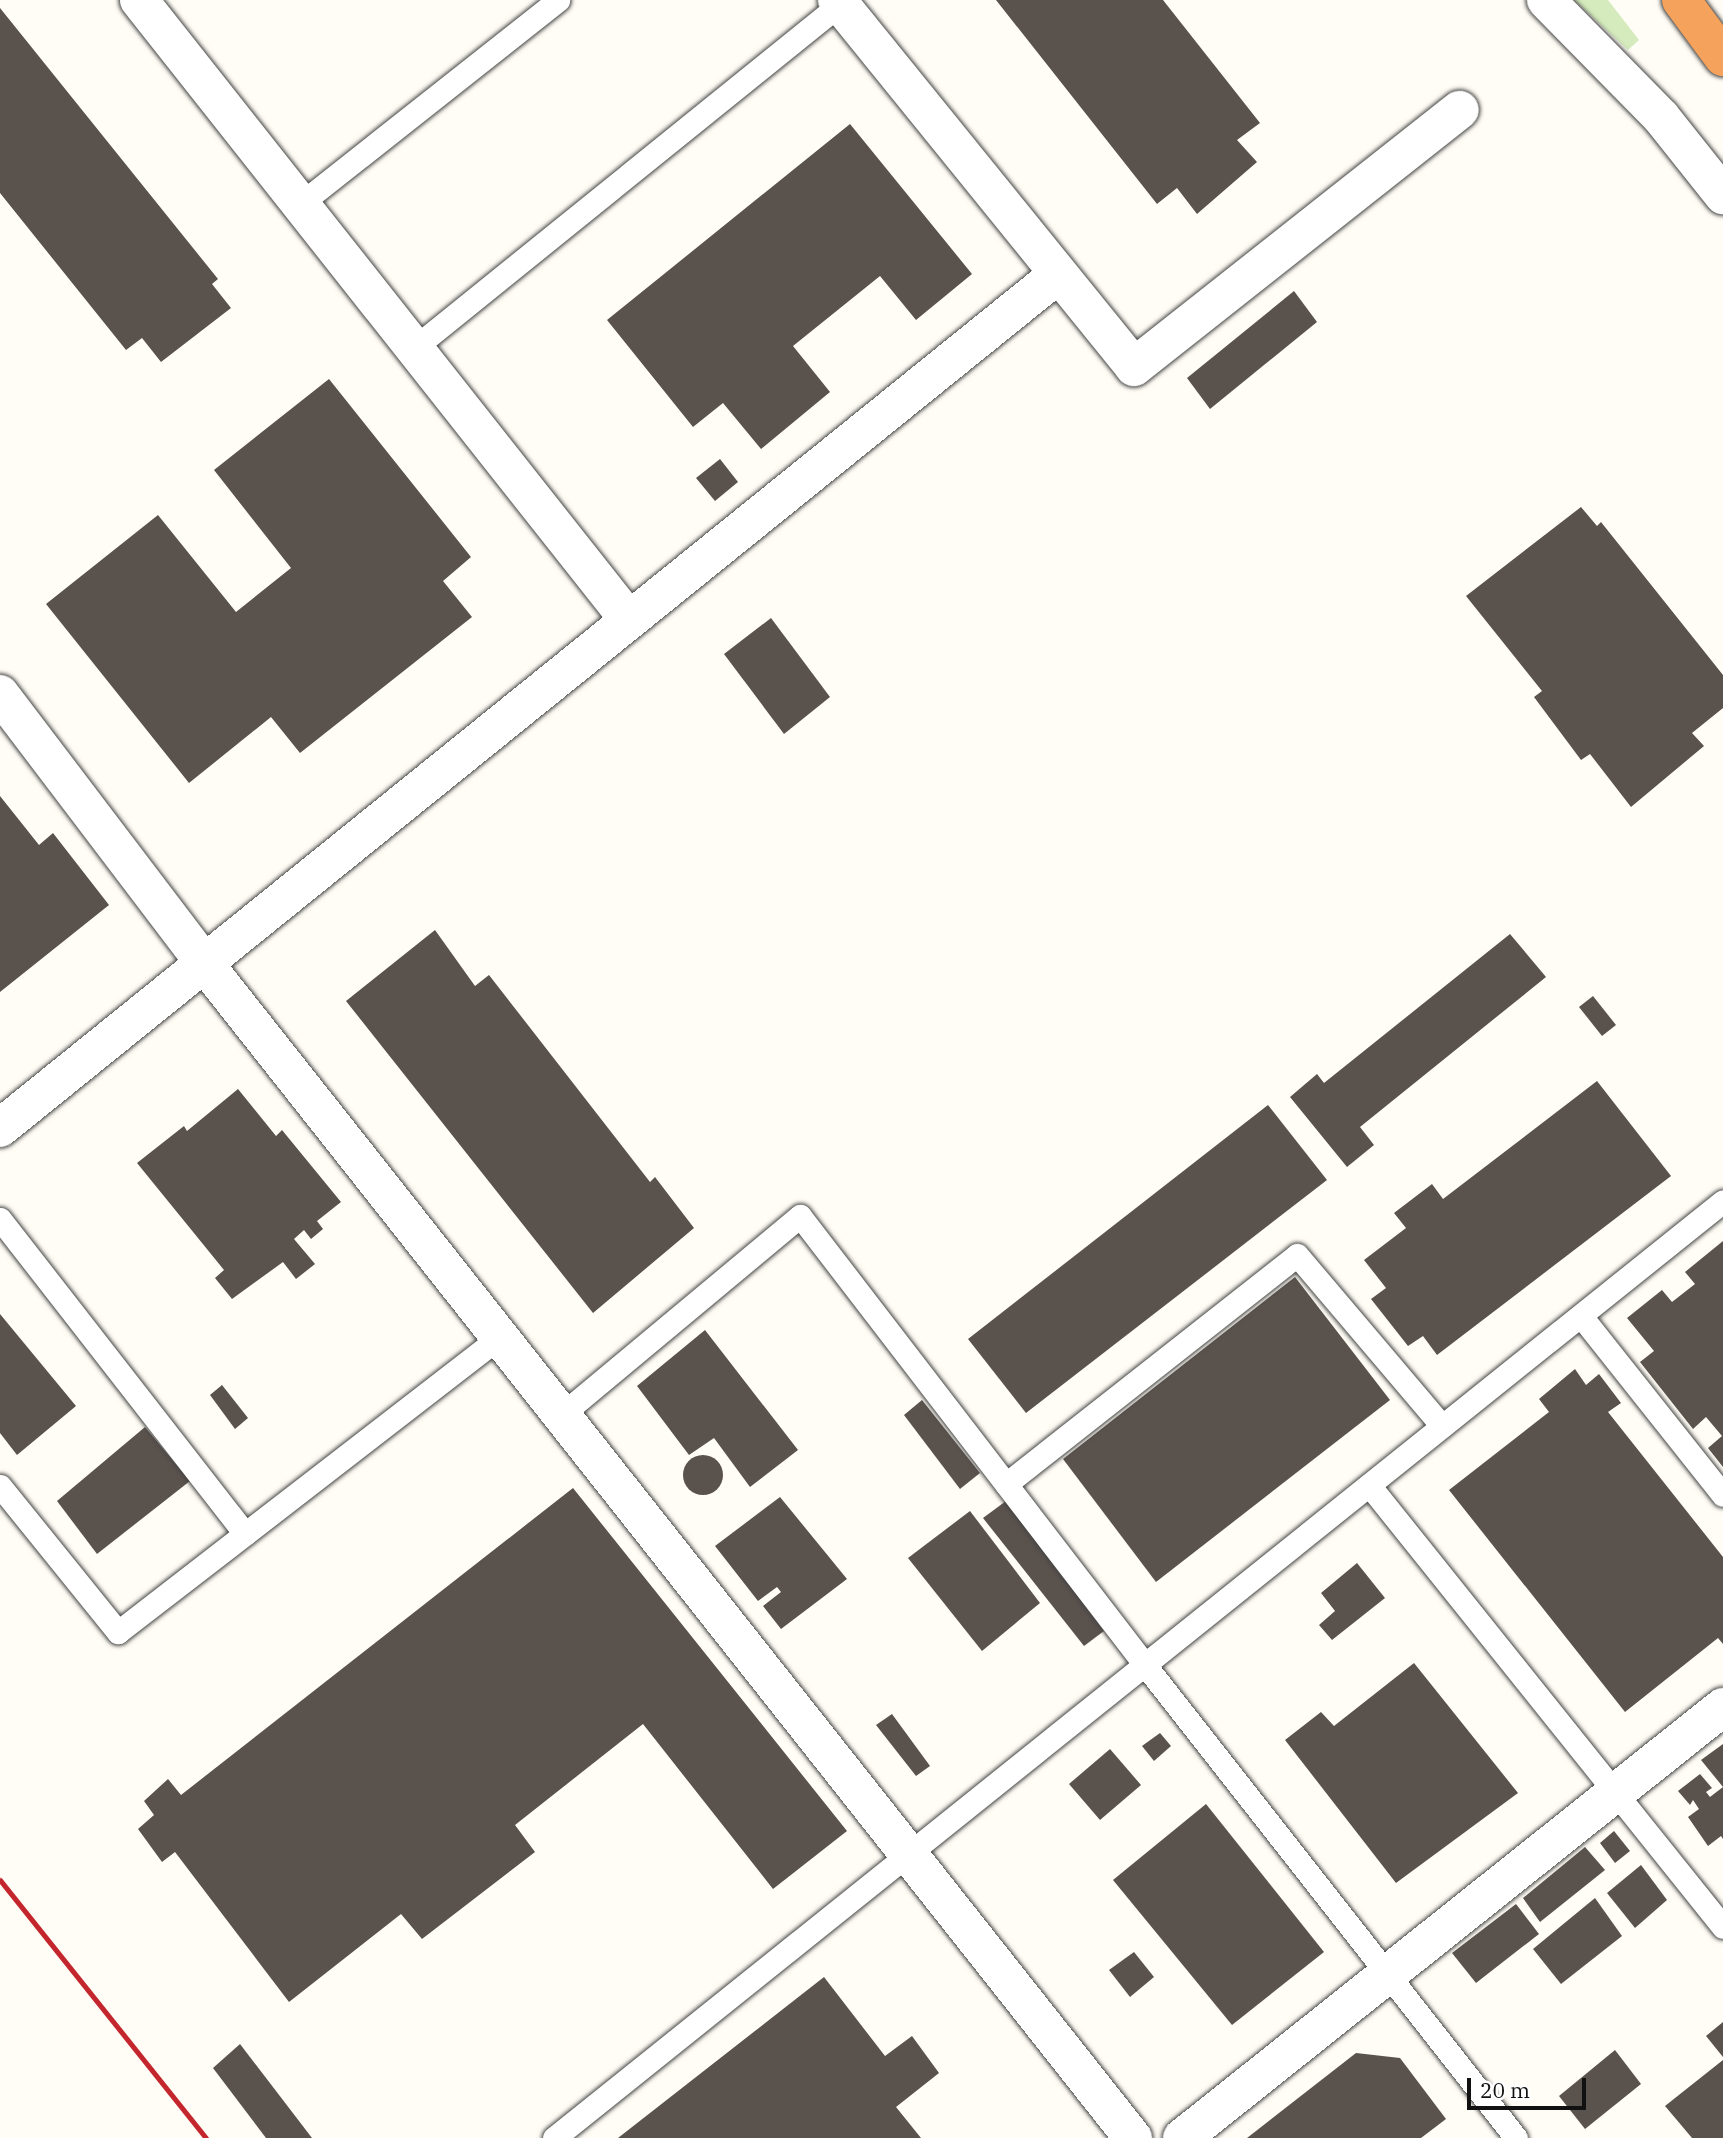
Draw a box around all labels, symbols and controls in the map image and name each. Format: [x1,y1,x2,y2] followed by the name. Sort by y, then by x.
[1471,2064,1590,2108] scale bar
[1480,2076,1530,2104] text: 20 m

